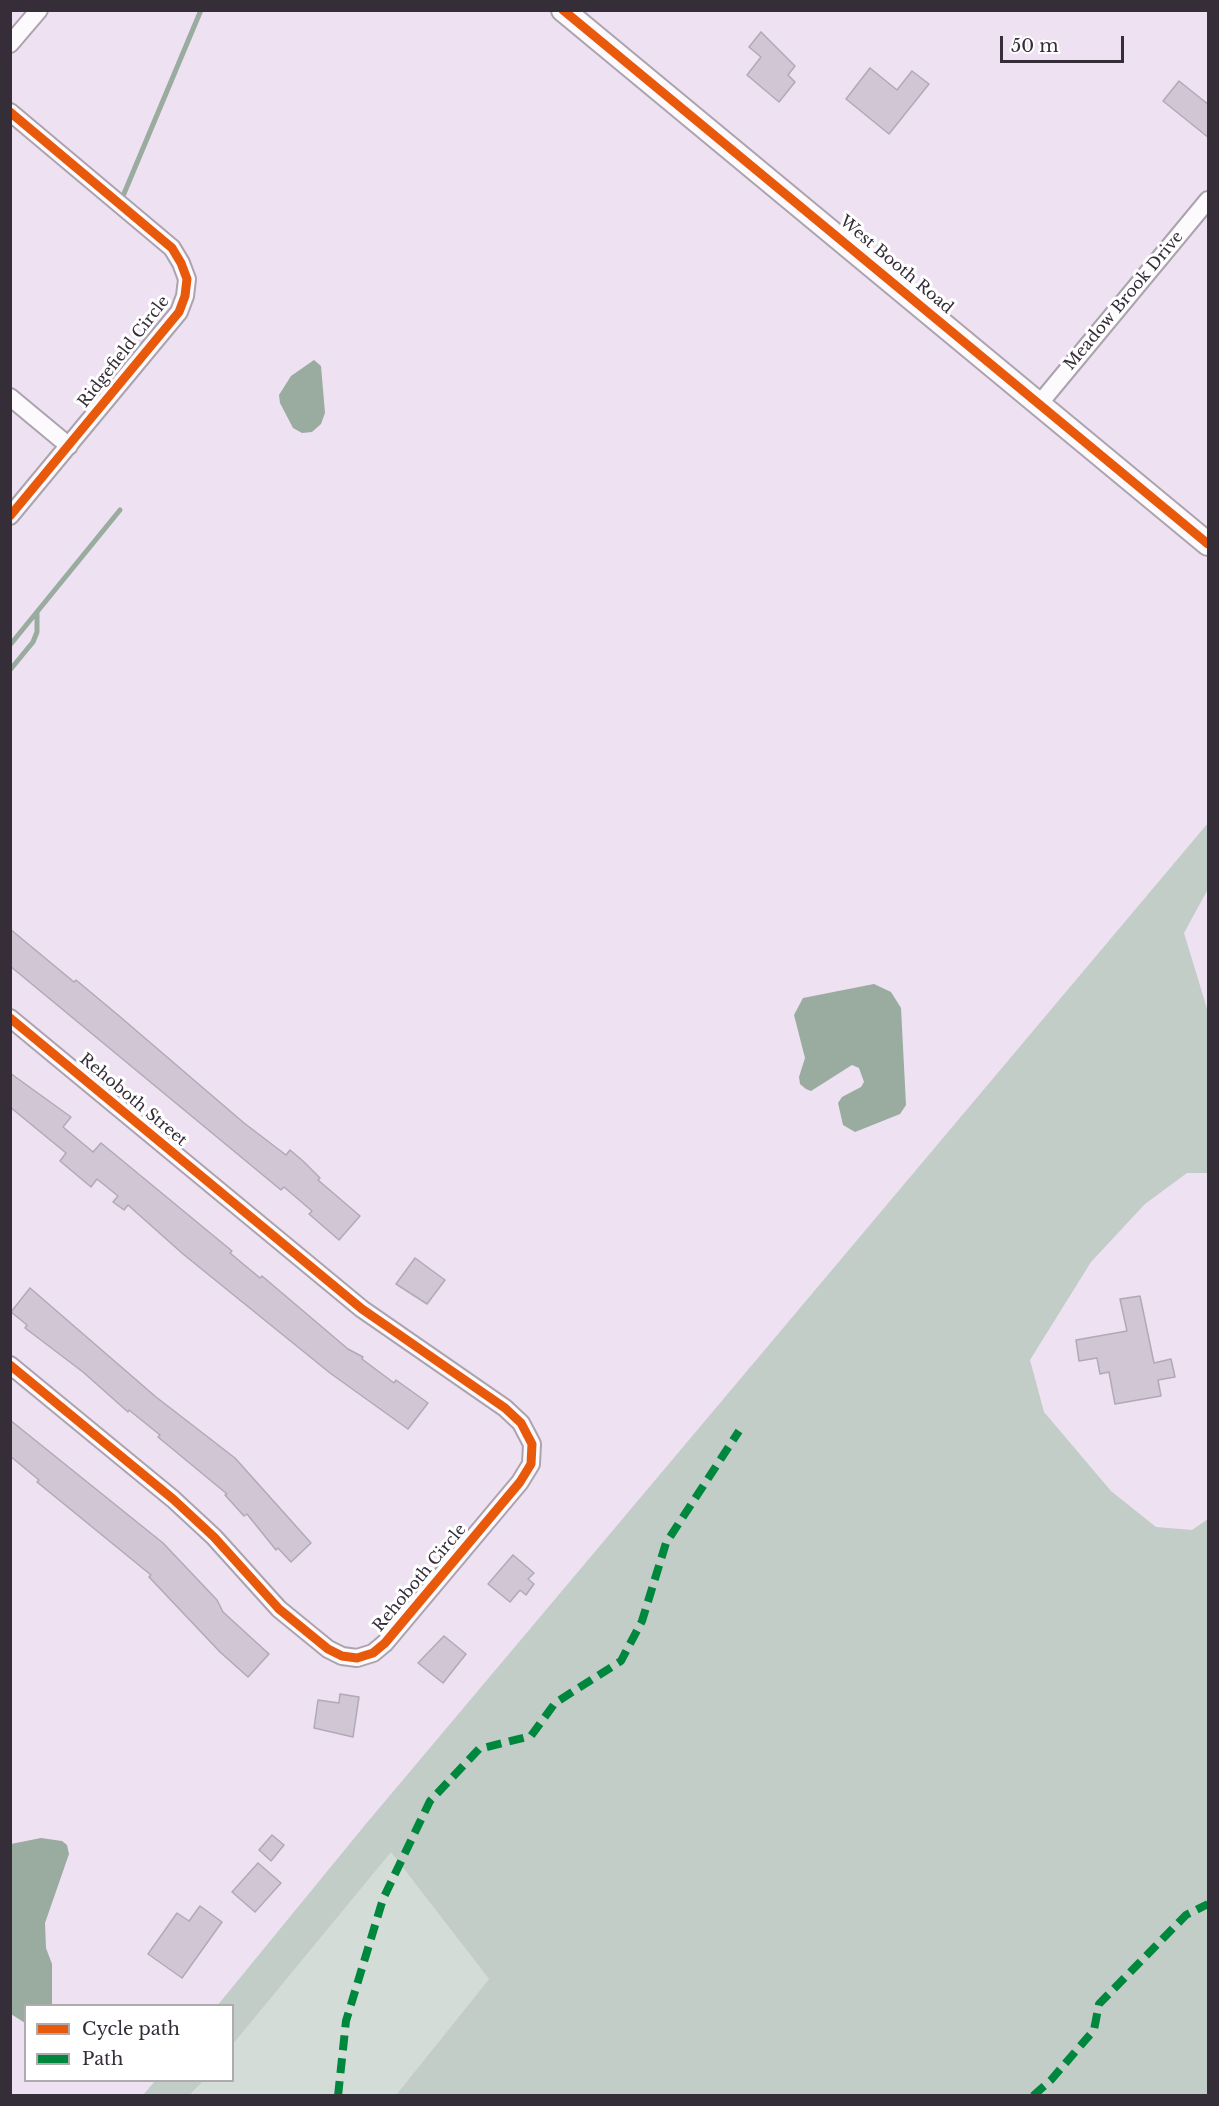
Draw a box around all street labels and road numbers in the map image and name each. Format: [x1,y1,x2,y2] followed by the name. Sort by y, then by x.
[835,212,957,318] street label: West Booth Road
[1060,228,1188,374] street label: Meadow Brook Drive
[74,292,174,412] street label: Ridgefield Circle
[76,1050,190,1150] street label: Rehoboth Street
[369,1520,471,1636] street label: Rehoboth Circle

